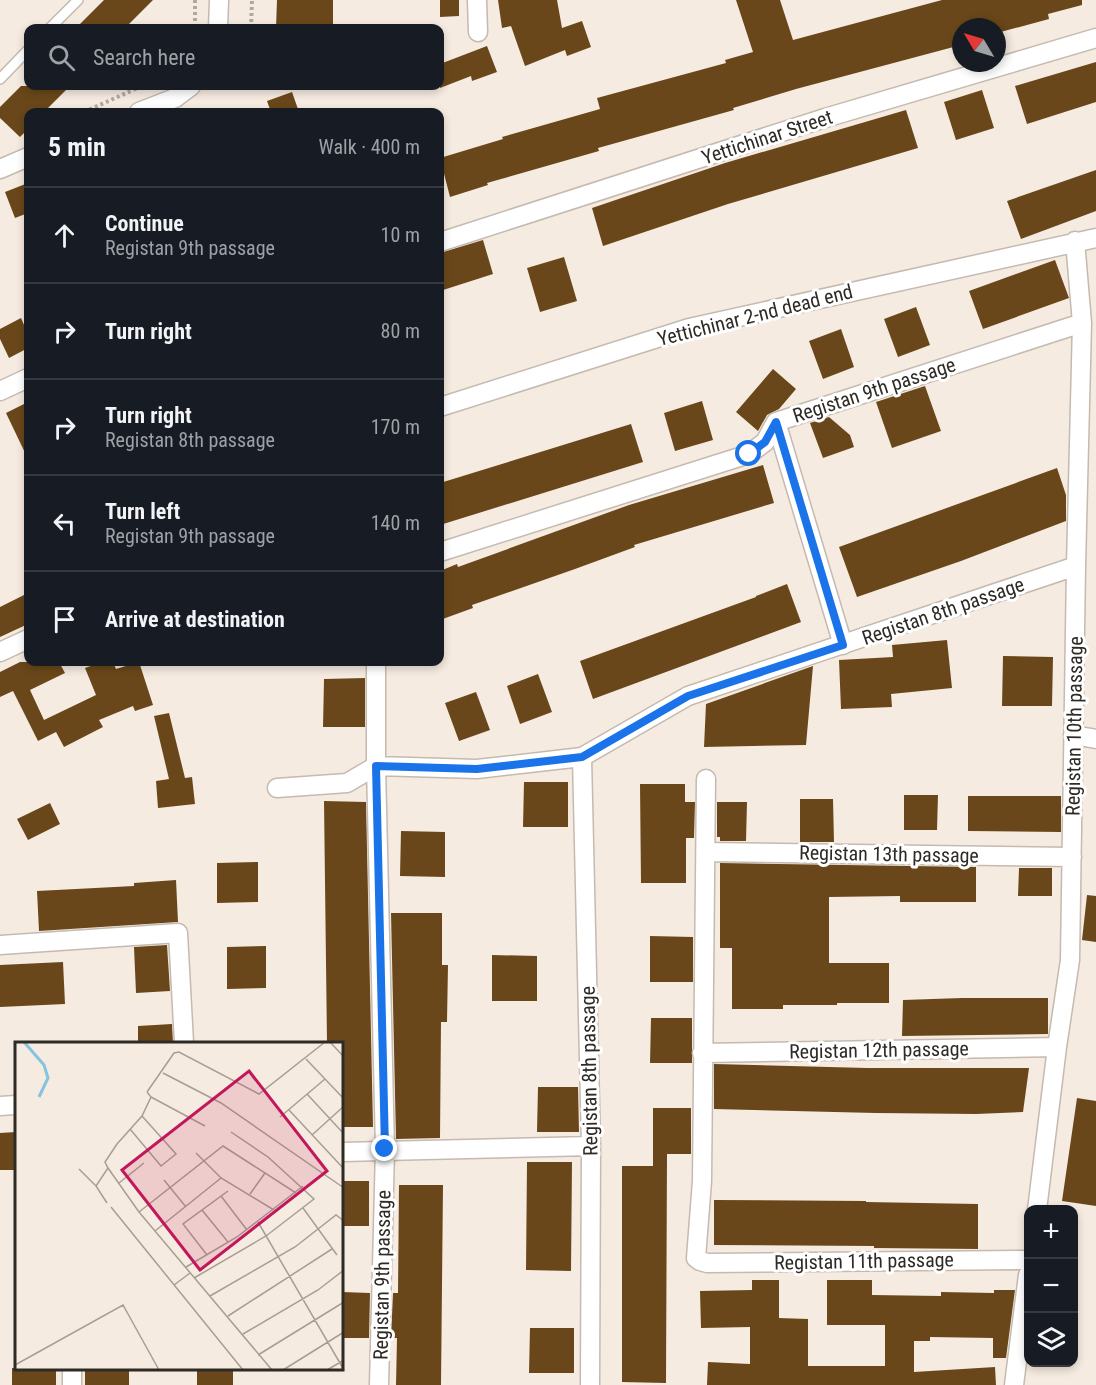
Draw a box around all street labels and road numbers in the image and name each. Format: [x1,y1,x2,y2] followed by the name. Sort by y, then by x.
[699,105,835,169] street label: Yettichinаr Street
[655,279,855,351] street label: Yettichinаr 2-nd dead end
[790,352,958,428] street label: Registan 9th passage
[859,572,1027,650] street label: Registan 8th passage
[1060,636,1088,816] street label: Registan 10th passage
[799,840,979,868] street label: Registan 13th passage
[576,986,602,1156] street label: Registan 8th passage
[789,1036,969,1064] street label: Registan 12th passage
[369,1190,395,1360] street label: Registan 9th passage
[774,1247,954,1275] street label: Registan 11th passage

